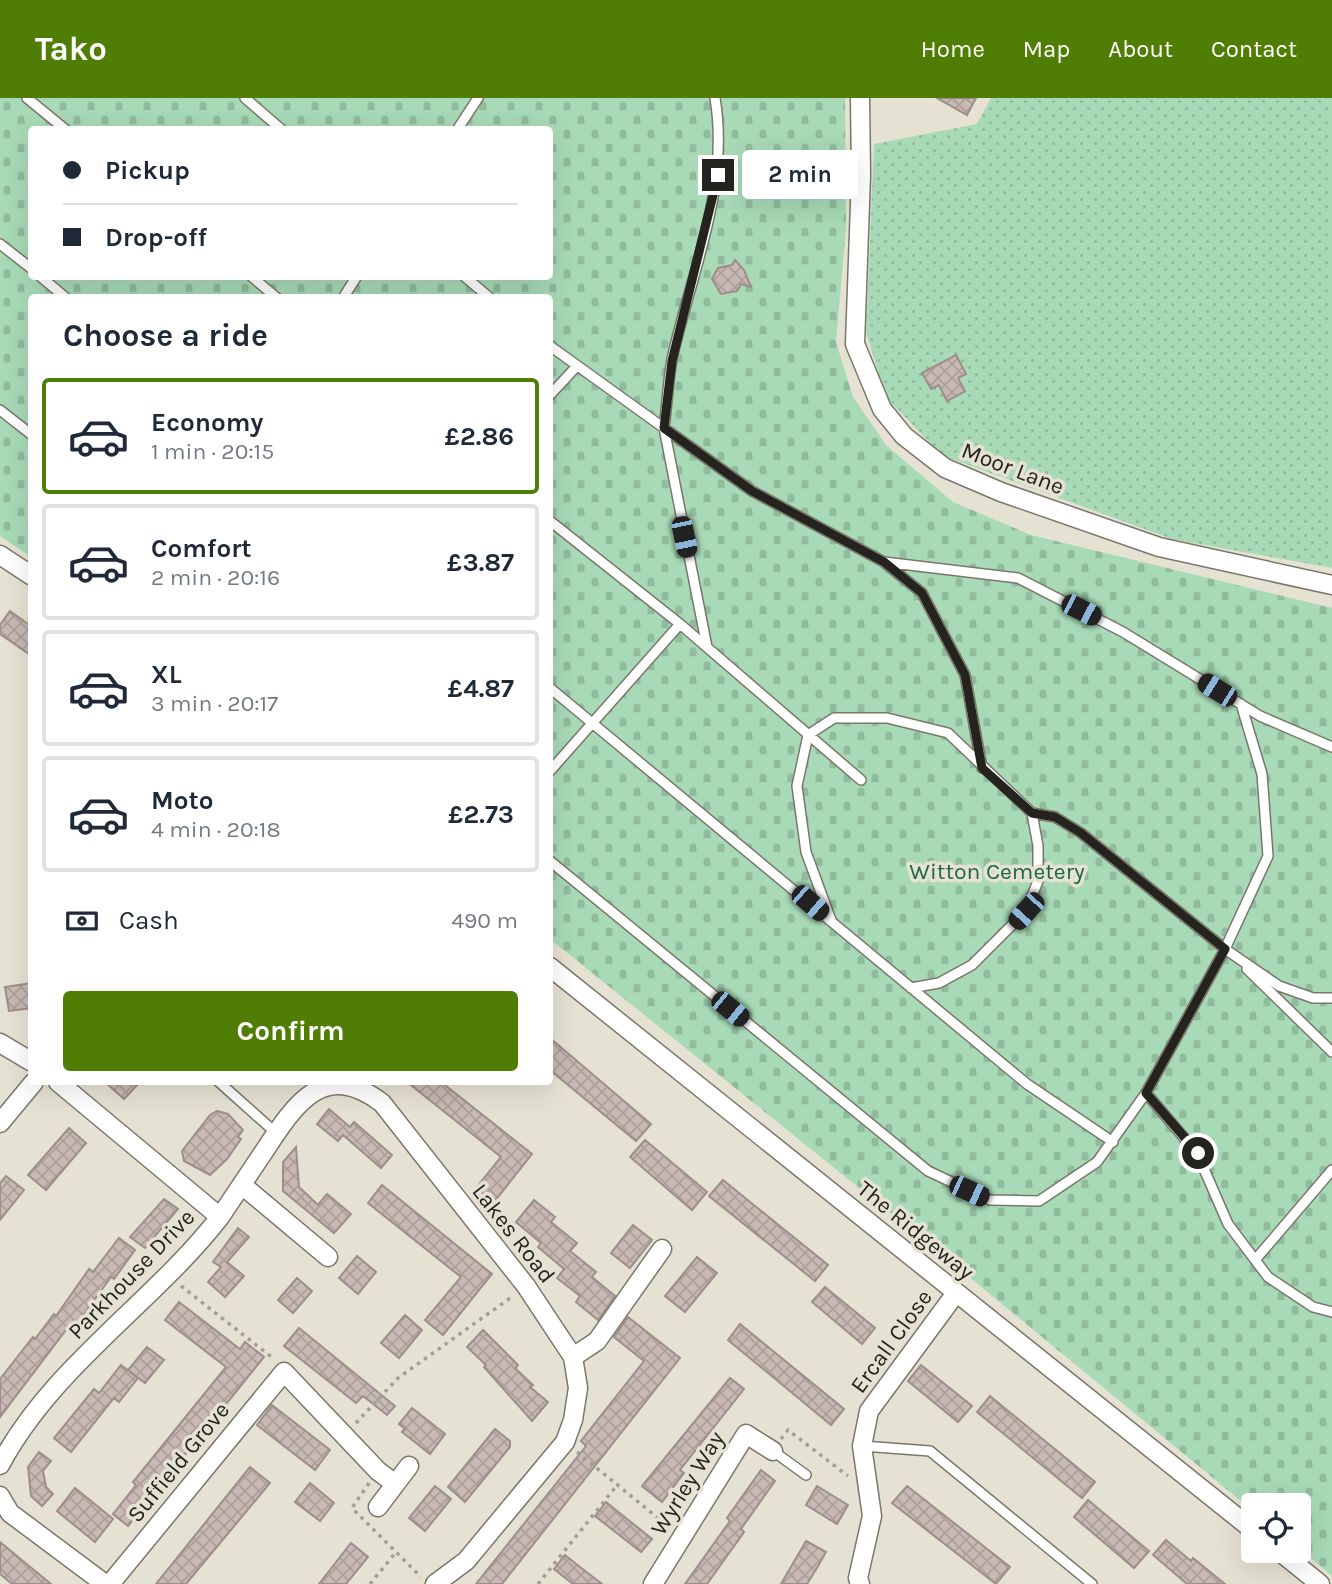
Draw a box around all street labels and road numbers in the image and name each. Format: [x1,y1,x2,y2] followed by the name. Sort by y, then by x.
[958,437,1068,500] street label: Moor Lane
[852,1175,980,1286] street label: The Ridgeway
[466,1178,561,1288] street label: Lakes Road
[63,1204,200,1345] street label: Parkhouse Drive
[845,1284,938,1398] street label: Ercall Close
[122,1397,235,1528] street label: Suffield Grove
[645,1426,730,1540] street label: Wyrley Way

